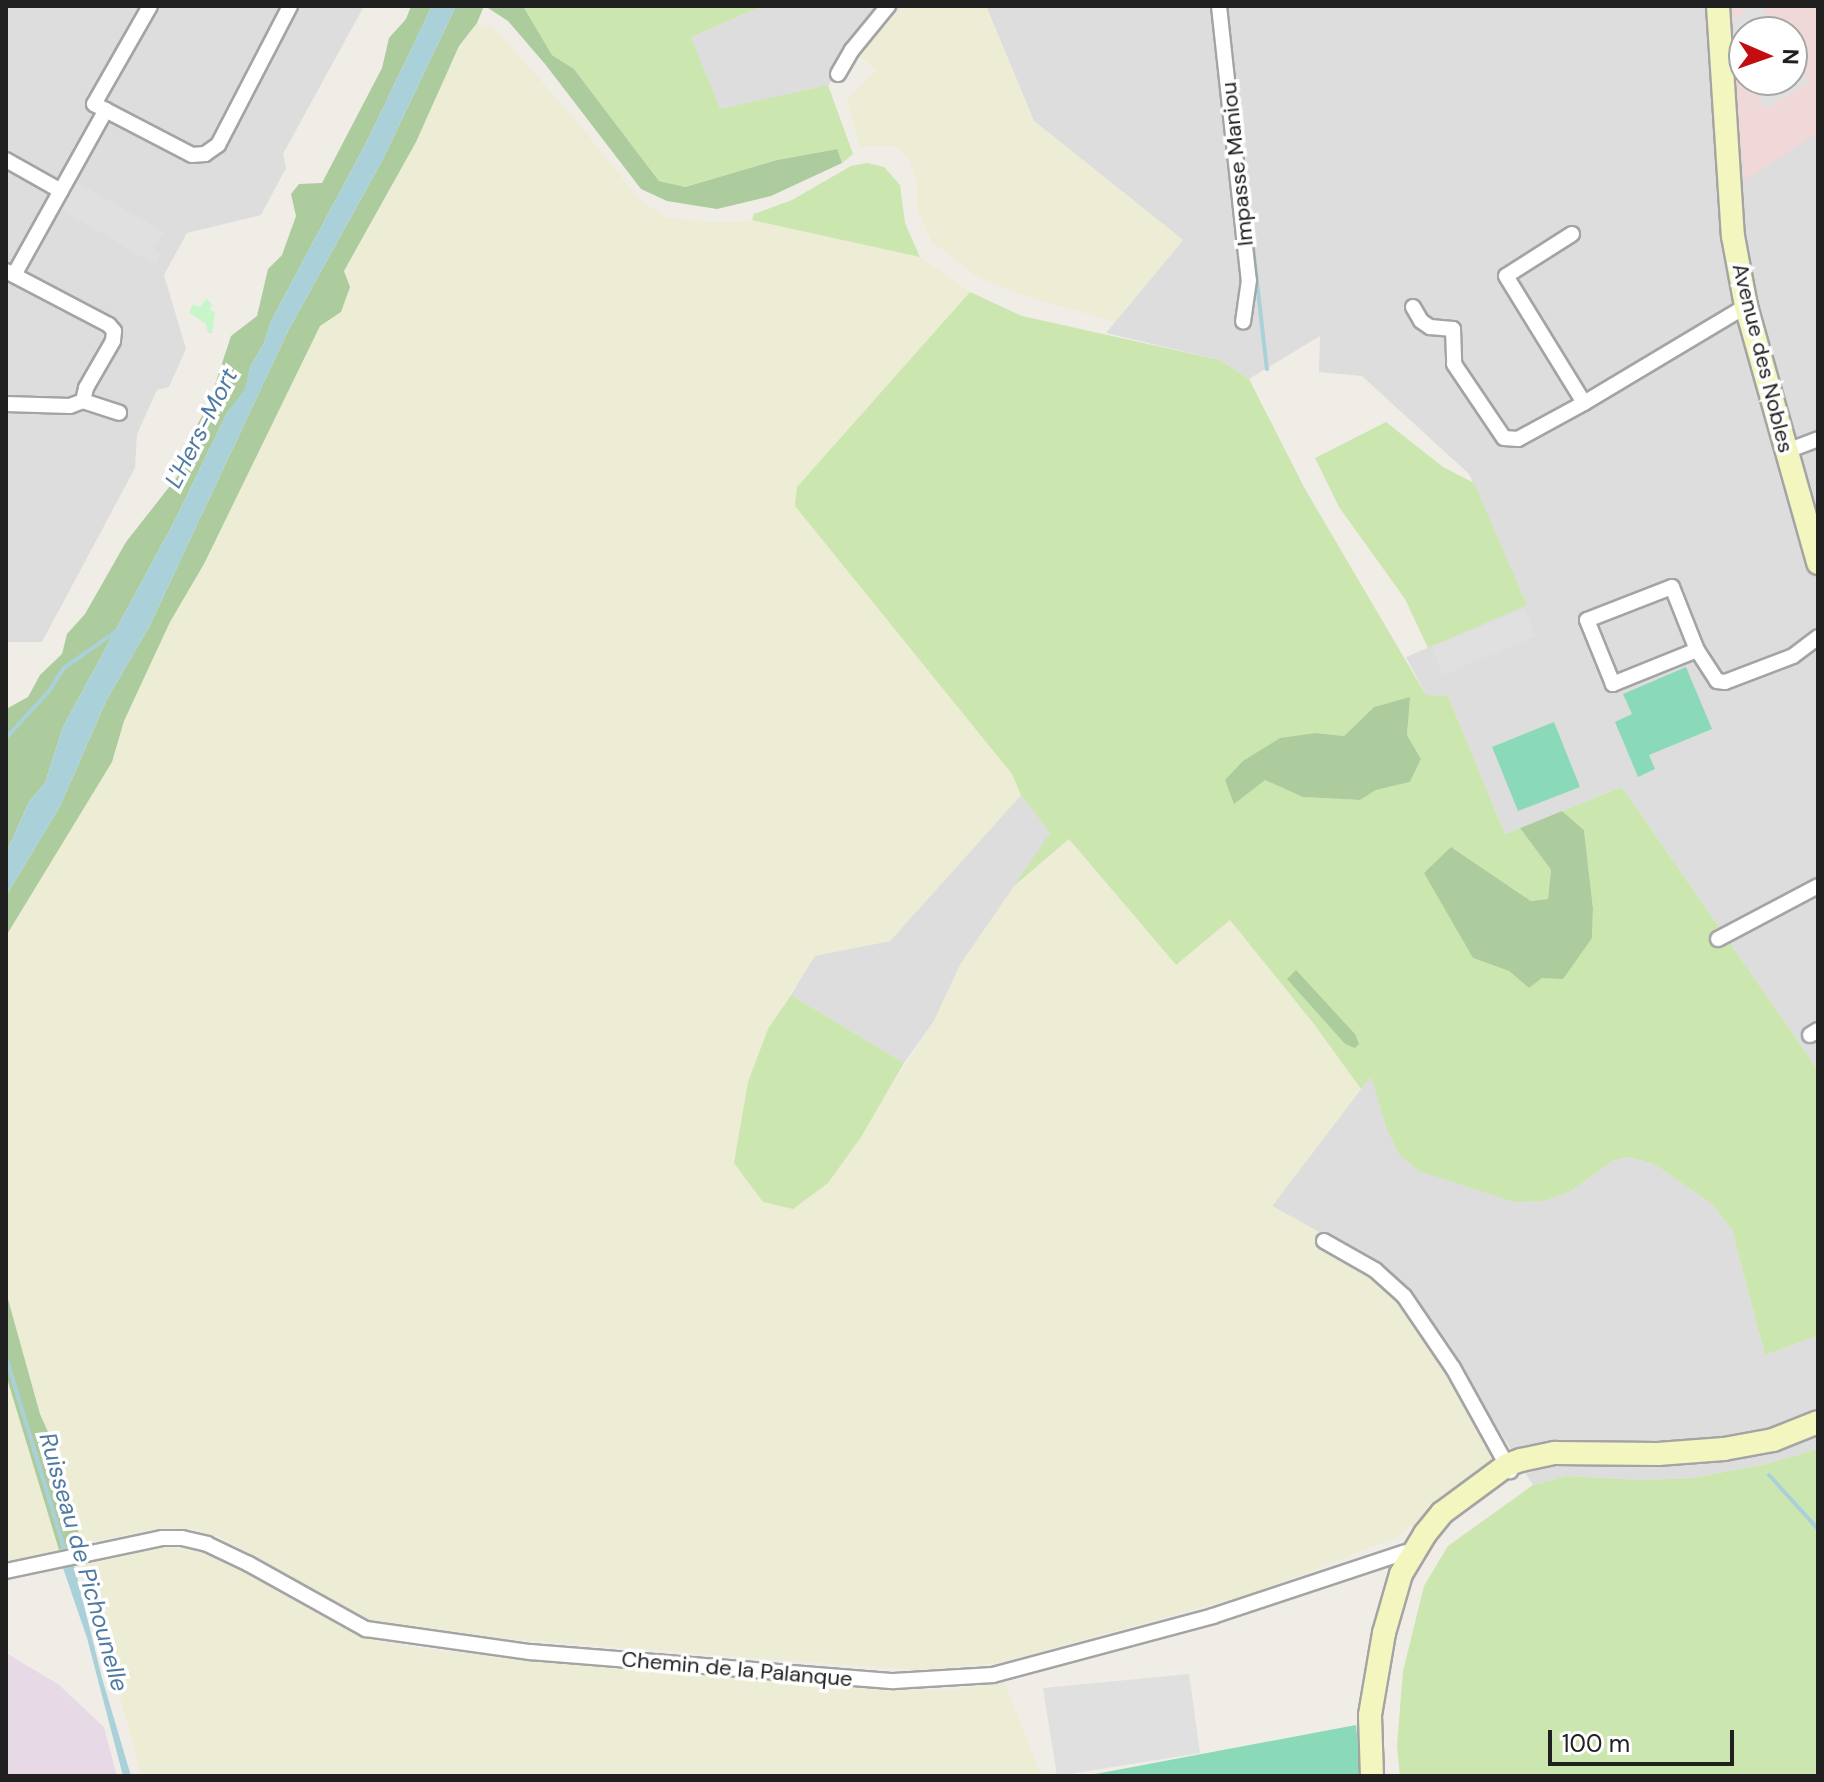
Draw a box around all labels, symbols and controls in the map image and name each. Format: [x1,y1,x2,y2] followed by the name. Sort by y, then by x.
[1728,16,1808,96] north arrow
[1776,48,1805,65] text: N
[1215,81,1259,247] street label: Impasse Maniou
[1727,261,1799,455] street label: Avenue des Nobles
[159,363,243,493] water label: L'Hers-Mort
[33,1429,135,1695] water label: Ruisseau de Pichounelle
[620,1646,854,1692] street label: Chemin de la Palanque
[1552,1714,1738,1764] scale bar
[1562,1728,1630,1759] text: 100 m

